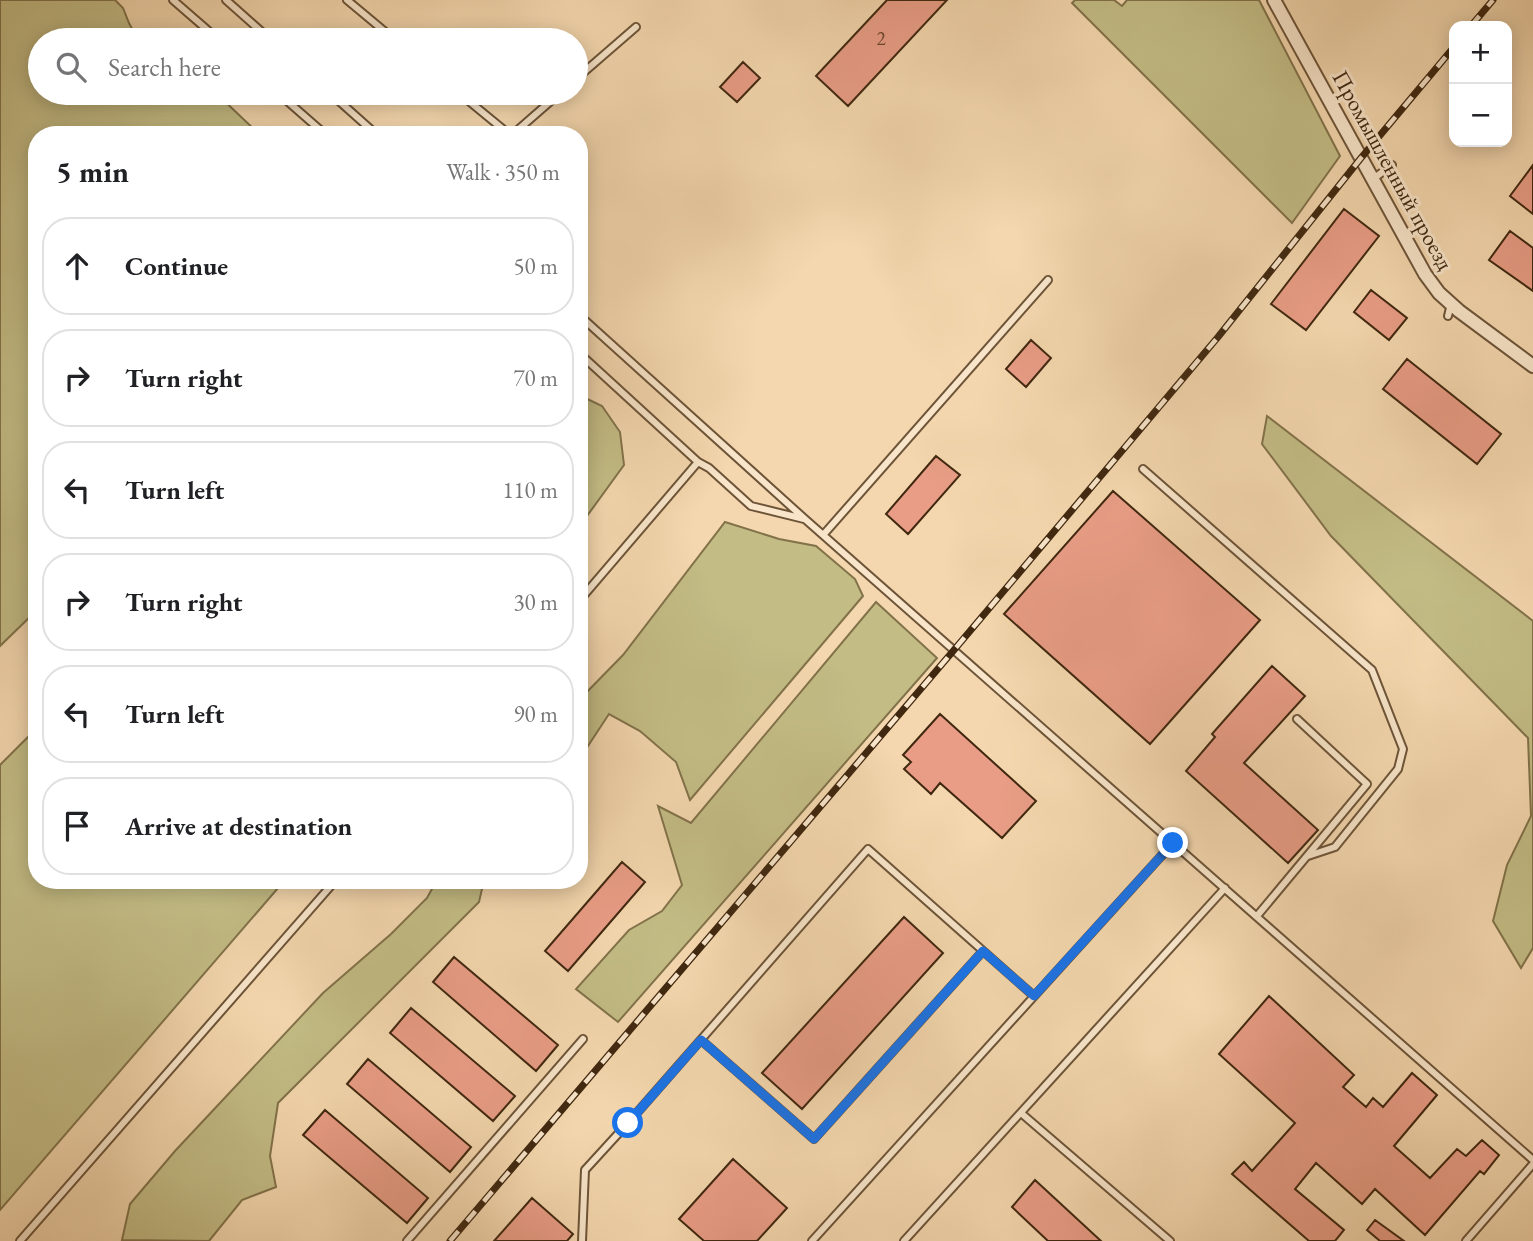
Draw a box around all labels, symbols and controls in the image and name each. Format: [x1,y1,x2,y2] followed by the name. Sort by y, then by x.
[1449,21,1512,147] map controls
[1449,21,1512,84] button: +
[876,26,886,51] house number: 2
[28,28,588,105] search box
[52,48,90,86] icon: search
[108,50,221,84] text: Search here
[1326,65,1461,276] street label: Промышленный проезд
[1449,84,1512,147] button: −
[56,152,129,191] text: 5 min
[446,157,560,187] text: Walk · 350 m
[58,247,96,285] icon: ahead
[125,249,228,283] text: Continue
[513,251,558,281] text: 50 m
[58,359,96,397] icon: right
[125,361,243,395] text: Turn right
[513,363,558,393] text: 70 m
[58,471,96,509] icon: left
[125,473,224,507] text: Turn left
[502,475,558,505] text: 110 m
[58,583,96,621] icon: right
[125,585,243,619] text: Turn right
[513,587,558,617] text: 30 m
[58,695,96,733] icon: left
[125,697,224,731] text: Turn left
[513,699,558,729] text: 90 m
[58,807,96,845] icon: arrive
[125,809,352,843] text: Arrive at destination
[1157,827,1188,858] route end
[612,1107,643,1138] route start

